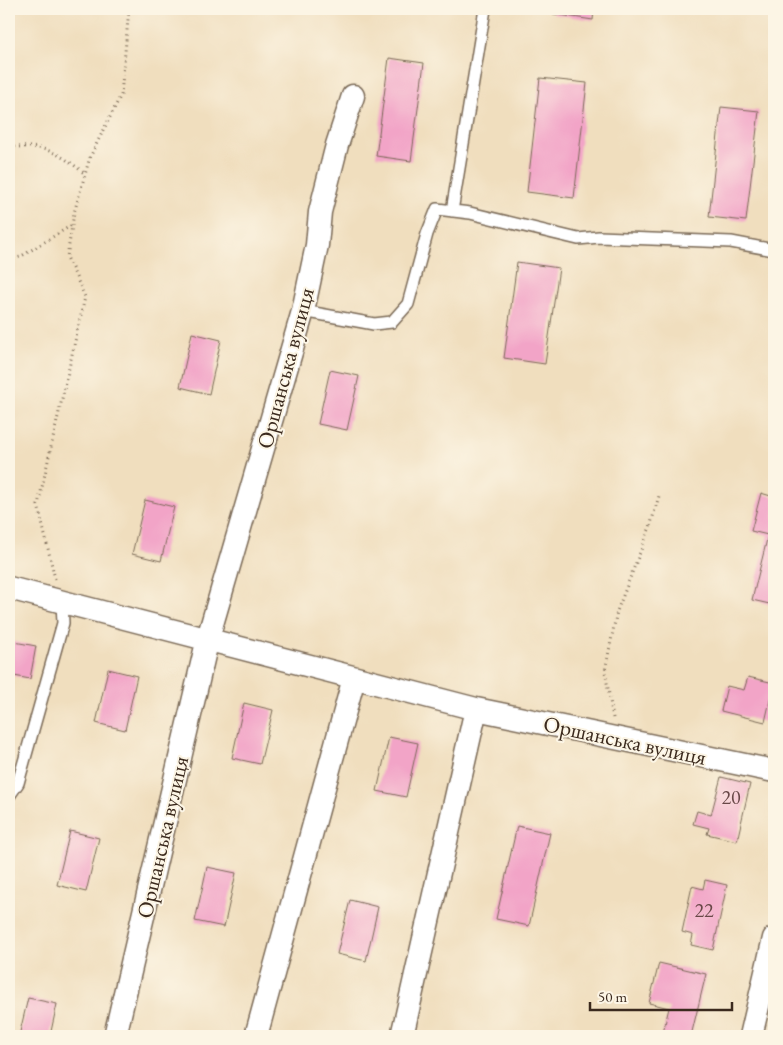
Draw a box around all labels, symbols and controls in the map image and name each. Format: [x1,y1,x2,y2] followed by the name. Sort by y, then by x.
[250,284,321,452] street label: Оршанська вулиця
[541,709,709,772] street label: Оршанська вулиця
[130,753,195,921] street label: Оршанська вулиця
[721,784,741,810] house number: 20
[694,897,714,923] house number: 22
[590,980,733,1012] scale bar
[598,987,627,1006] text: 50 m

